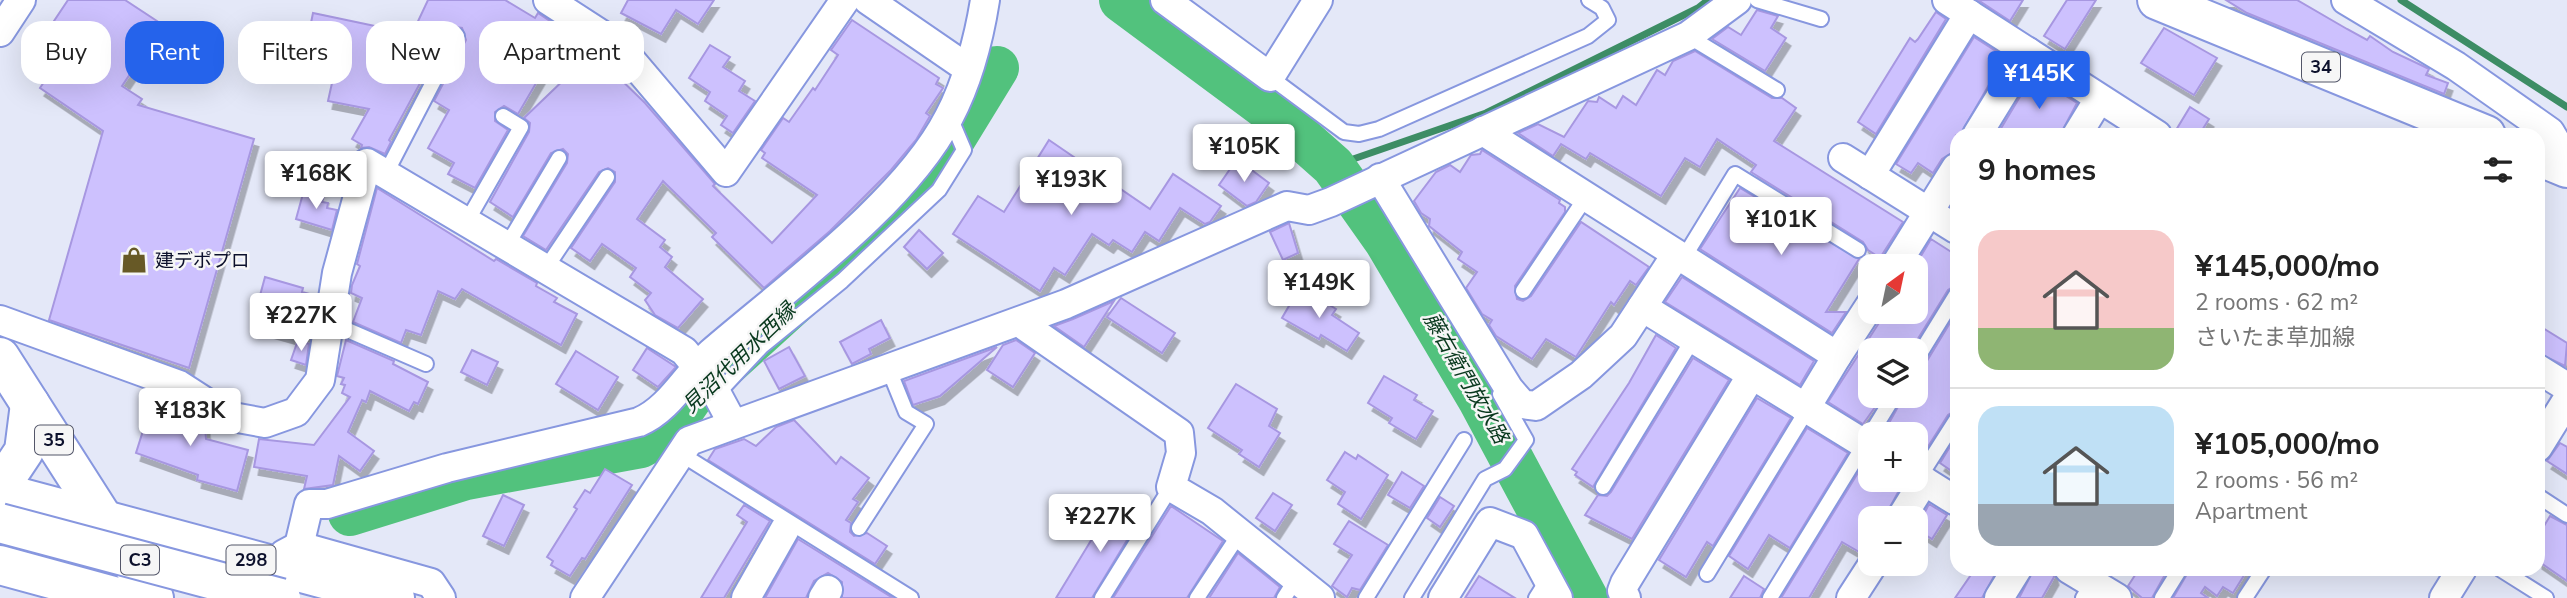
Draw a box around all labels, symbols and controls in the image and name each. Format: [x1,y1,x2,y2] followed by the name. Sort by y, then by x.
[21,21,111,84] chip: Buy
[125,21,224,84] chip: Rent
[238,21,352,84] chip: Filters
[366,21,465,84] chip: New
[479,21,644,84] chip: Apartment
[1990,52,2088,111] pin: ¥145K
[2302,52,2340,82] road number: 34
[2004,58,2074,89] text: ¥145K
[1195,124,1293,184] pin: ¥105K
[1209,131,1279,162] text: ¥105K
[1978,150,2096,191] text: 9 homes
[2479,151,2517,189] icon: filters
[267,152,365,211] pin: ¥168K
[281,158,351,189] text: ¥168K
[1022,158,1120,217] pin: ¥193K
[1036,164,1106,195] text: ¥193K
[1732,198,1830,257] pin: ¥101K
[1746,204,1816,235] text: ¥101K
[119,245,149,275] shop icon: 建デポプロ
[2195,246,2380,287] text: ¥145,000/mo
[155,248,250,274] place label: 建デポプロ
[1858,254,1928,324] north arrow
[1858,254,1928,576] map controls
[2034,258,2118,342] icon: home
[1270,260,1368,320] pin: ¥149K
[1284,267,1354,298] text: ¥149K
[2195,287,2358,318] text: 2 rooms · 62 m²
[252,294,350,353] pin: ¥227K
[676,295,803,419] water label: 見沼代用水西縁
[266,300,336,331] text: ¥227K
[1417,307,1516,450] water label: 藤右衛門放水路
[2195,322,2355,353] text: さいたま草加線
[1858,338,1928,408] button: layers
[141,388,239,448] pin: ¥183K
[155,395,225,426] text: ¥183K
[1858,422,1928,492] button: +
[2195,424,2380,465] text: ¥105,000/mo
[35,426,73,454] road number: 35
[2034,434,2118,518] icon: home
[2195,465,2358,496] text: 2 rooms · 56 m²
[1051,494,1149,554] pin: ¥227K
[2195,496,2307,527] text: Apartment
[1065,501,1135,532] text: ¥227K
[1858,506,1928,576] button: −
[121,546,159,574] road number: C3
[226,546,276,574] road number: 298

